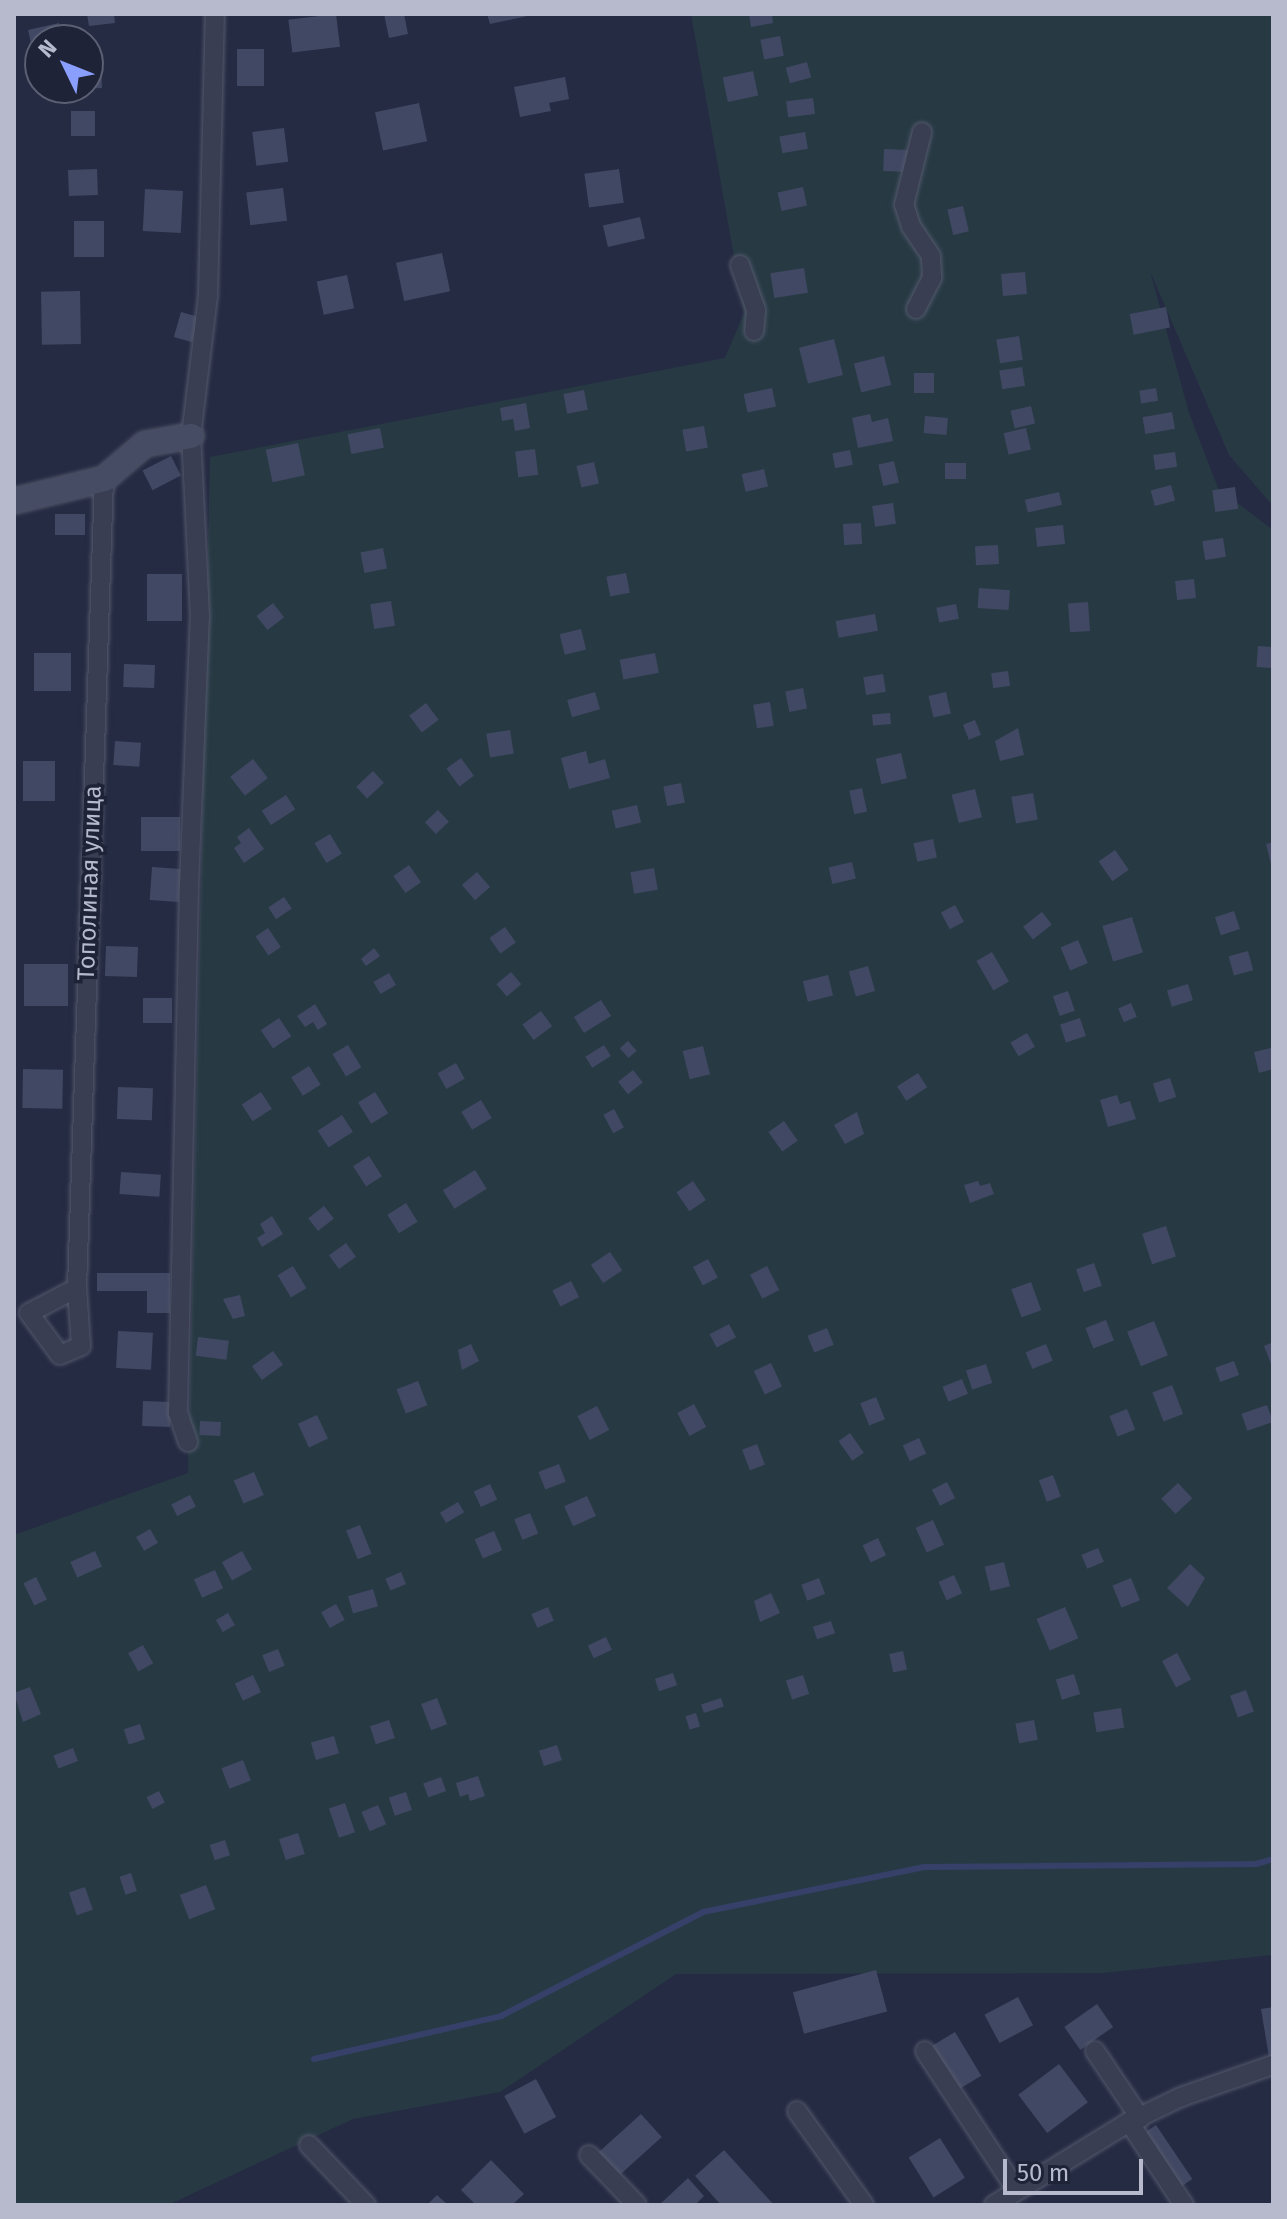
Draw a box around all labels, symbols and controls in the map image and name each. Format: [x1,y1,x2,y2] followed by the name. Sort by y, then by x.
[24,24,104,104] north arrow
[33,34,62,63] text: N
[72,785,108,981] street label: Тополиная улица
[1007,2143,1147,2193] scale bar
[1017,2159,1069,2187] text: 50 m

